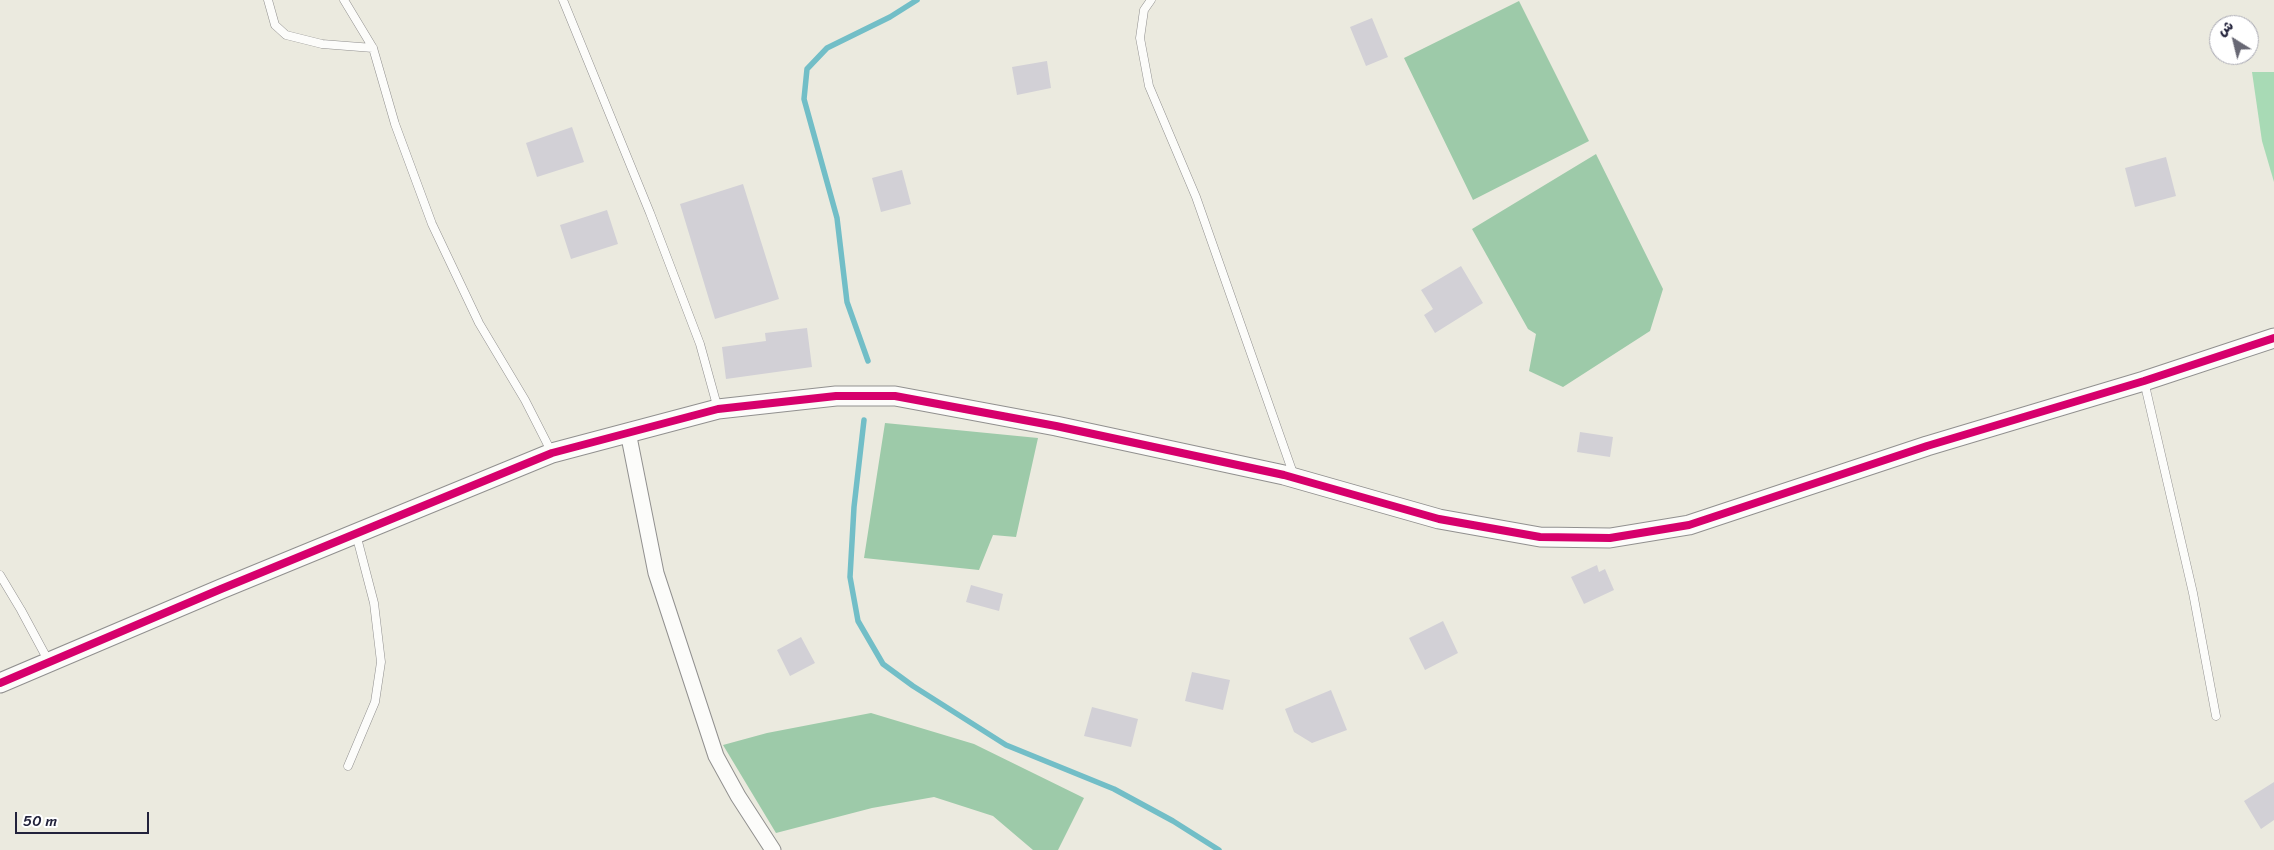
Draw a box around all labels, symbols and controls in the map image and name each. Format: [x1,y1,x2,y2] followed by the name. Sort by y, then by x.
[2212,14,2239,43] text: ش
[2209,15,2259,65] north arrow
[18,802,151,834] scale bar
[23,808,57,834] text: 50 m

